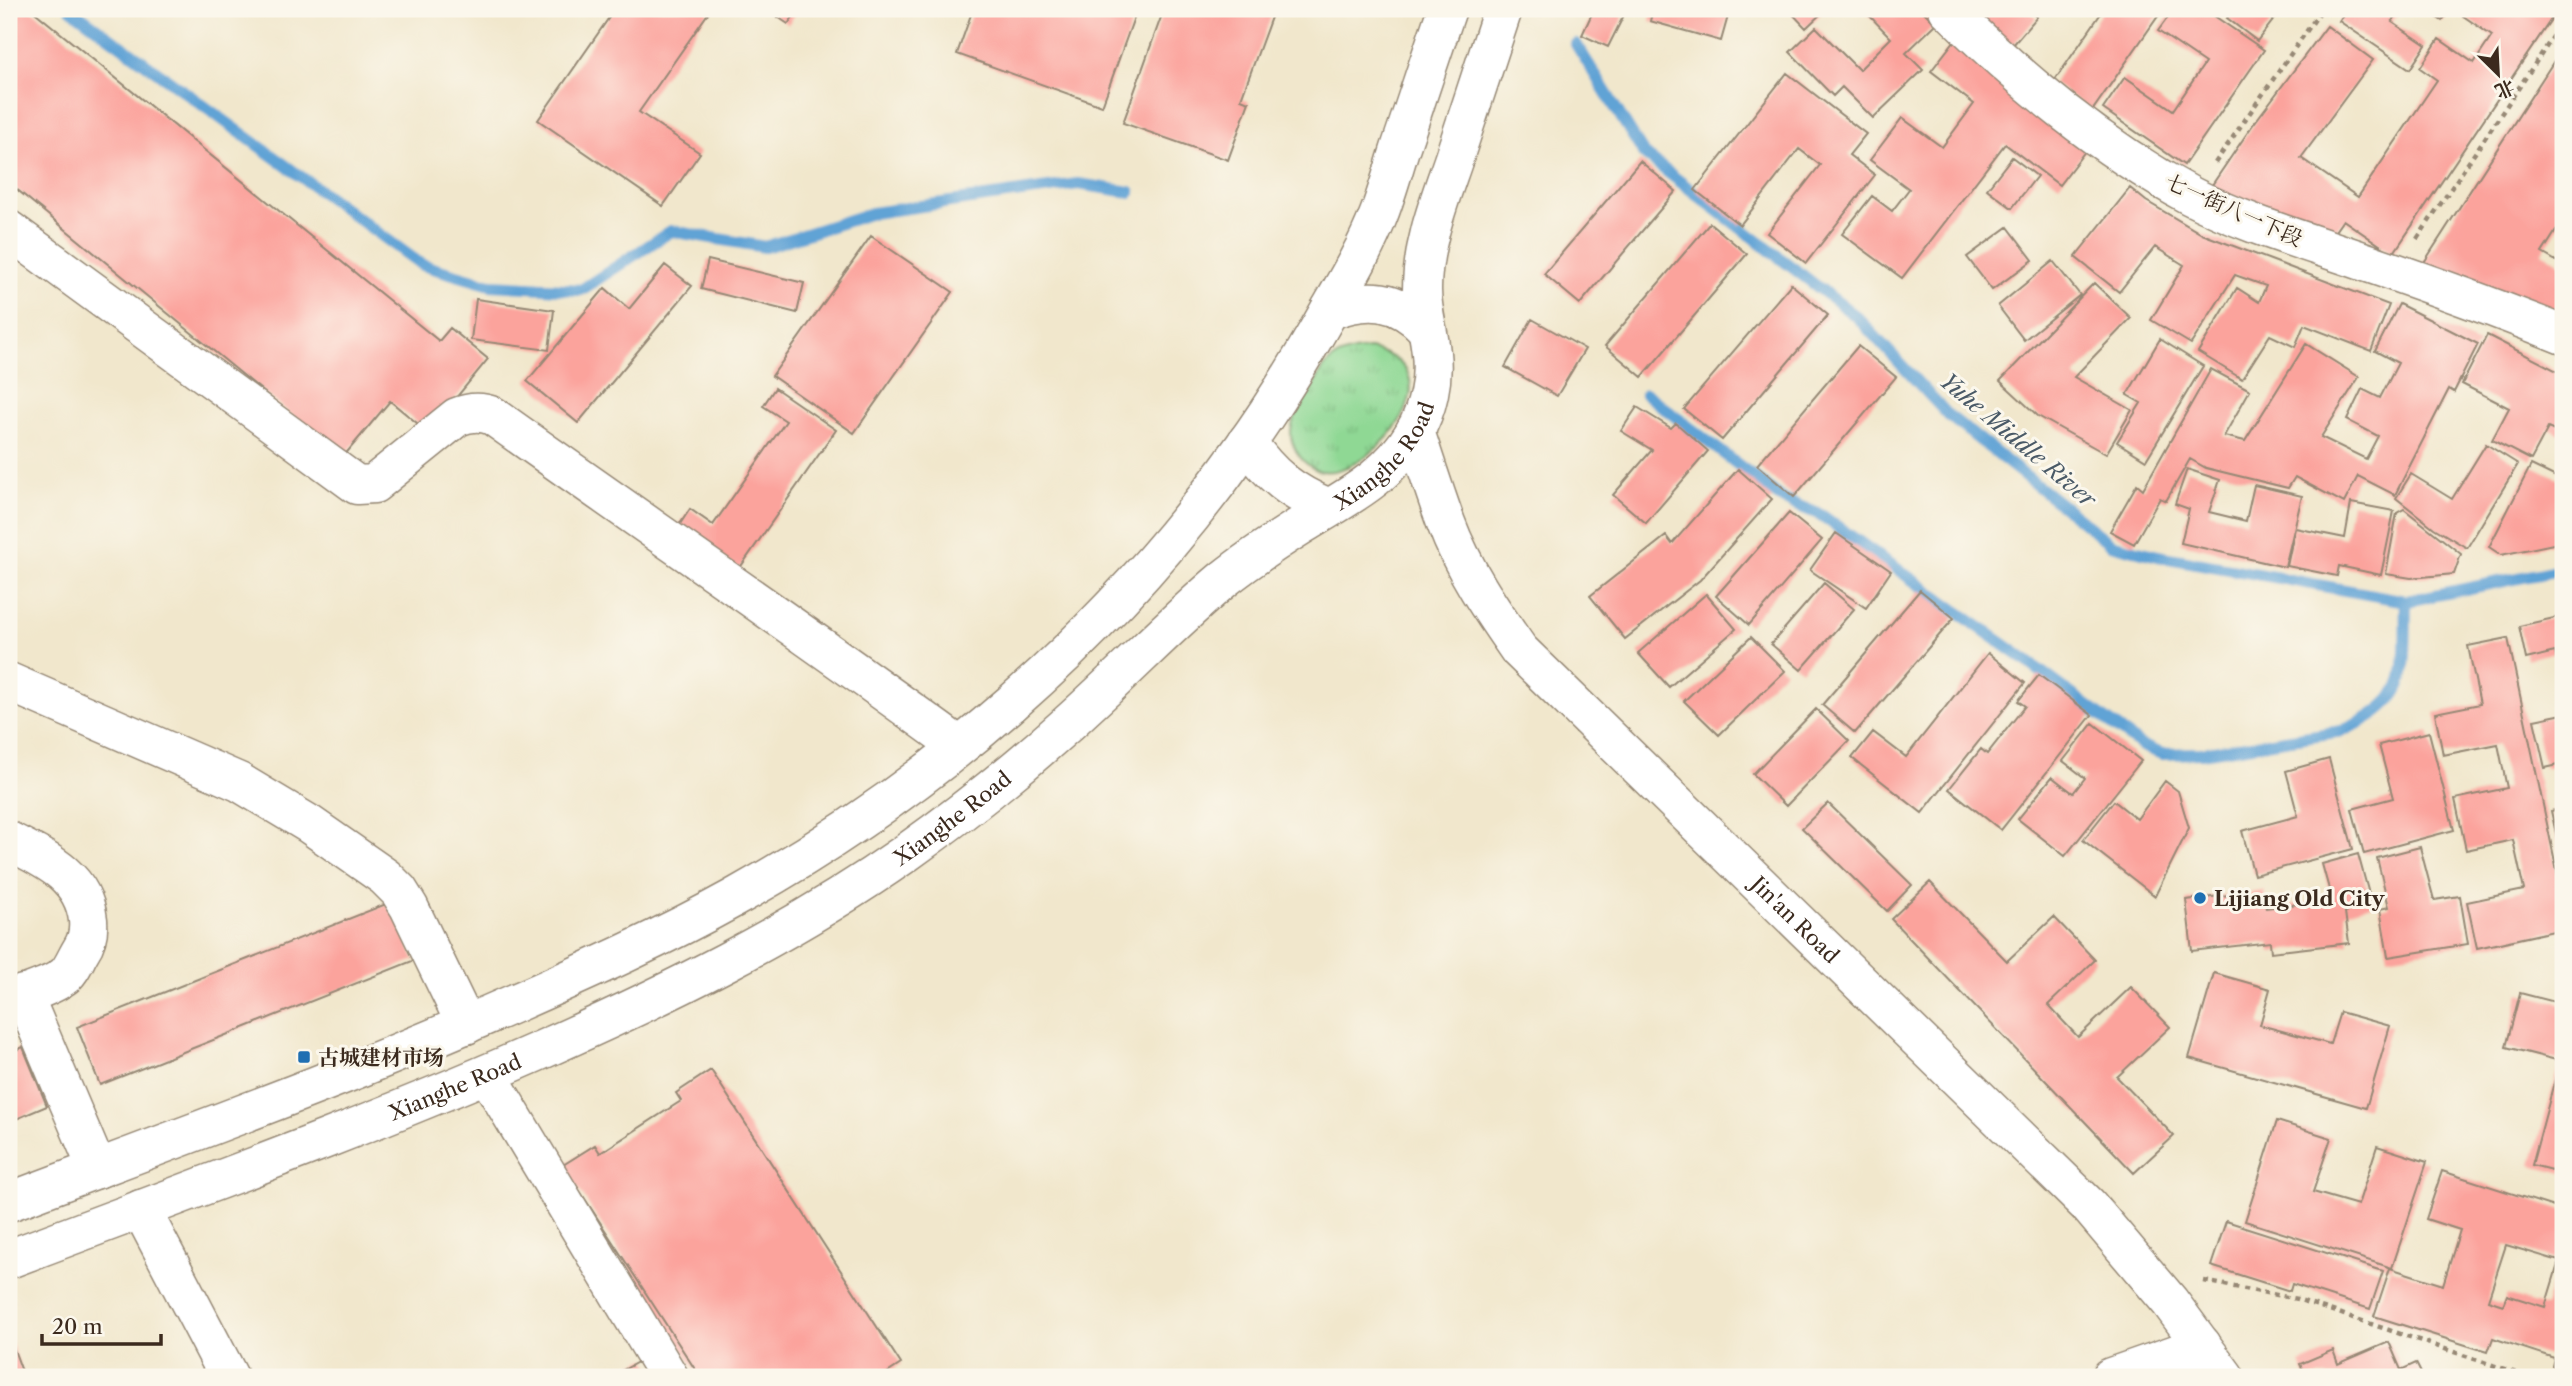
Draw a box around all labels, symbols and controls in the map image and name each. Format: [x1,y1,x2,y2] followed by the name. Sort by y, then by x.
[2464,38,2534,108] north arrow
[2491,75,2518,103] text: 北
[2162,169,2306,251] street label: 七一街八一下段
[1934,367,2103,514] water label: Yuhe Middle River
[1328,398,1439,516] street label: Xianghe Road
[888,765,1016,871] street label: Xianghe Road
[1744,869,1845,968] street label: Jin'an Road
[2214,886,2386,911] place label: Lijiang Old City
[2192,890,2208,906] marker: Lijiang Old City
[318,1045,444,1070] place label: 古城建材市场
[384,1048,525,1126] street label: Xianghe Road
[296,1049,312,1065] marker: 古城建材市场
[42,1302,161,1346] scale bar
[52,1314,103,1339] text: 20 m

